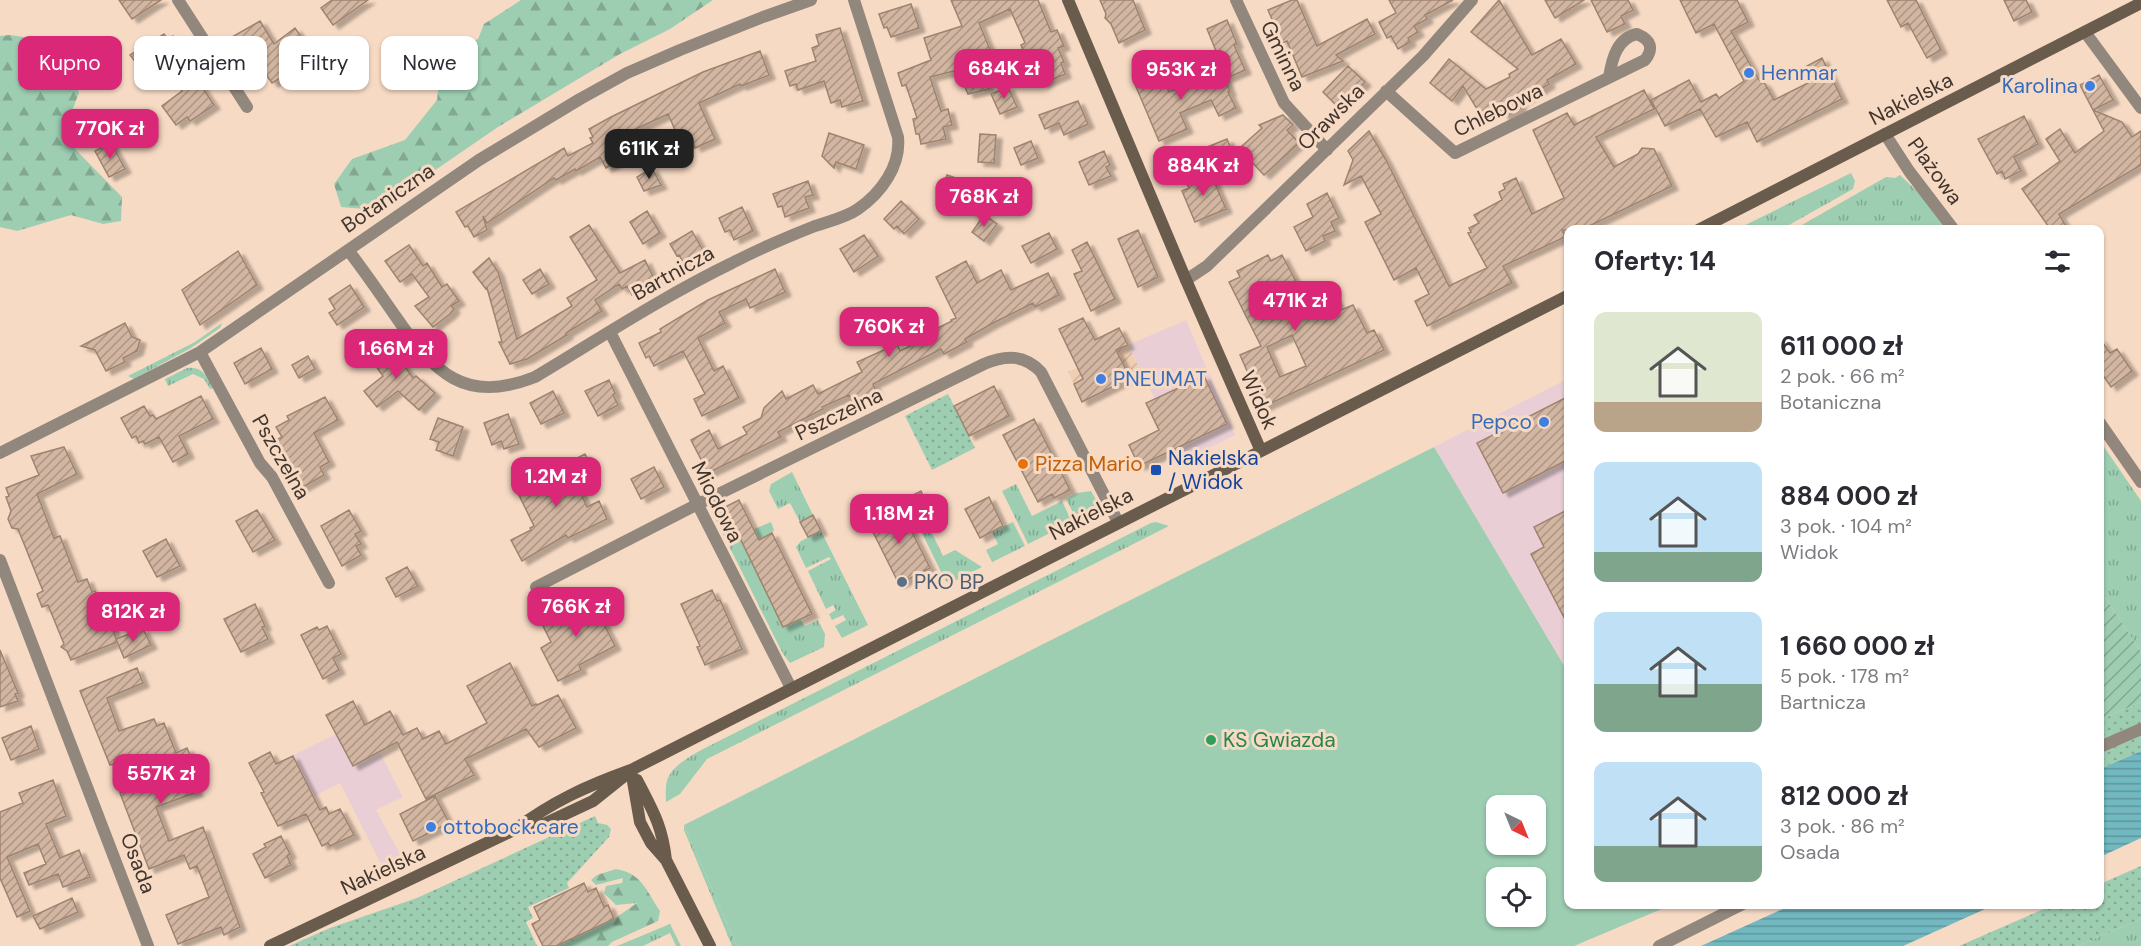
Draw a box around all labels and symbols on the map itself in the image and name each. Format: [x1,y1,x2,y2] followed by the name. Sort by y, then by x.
[1254,16,1312,96] street label: Gminna
[949,49,1059,100] pin: 684K zł
[1126,50,1236,101] pin: 953K zł
[1761,59,1837,87] place label: Henmar
[1742,66,1756,80] marker: Henmar
[1864,66,1958,132] street label: Nakielska
[2002,72,2078,100] place label: Karolina
[1449,76,1547,144] street label: Chlebowa
[1291,77,1371,157] street label: Orawska
[2083,79,2097,93] marker: Karolina
[55,109,165,160] pin: 770K zł
[594,129,704,180] pin: 611K zł
[1901,132,1969,210] street label: Plażowa
[1148,146,1258,197] pin: 884K zł
[336,157,440,239] street label: Botaniczna
[929,177,1039,228] pin: 768K zł
[627,239,719,307] street label: Bartnicza
[1240,281,1350,332] pin: 471K zł
[834,307,944,358] pin: 760K zł
[334,329,458,380] pin: 1.66M zł
[1113,365,1207,393] place label: PNEUMAT
[1234,366,1284,434] street label: Widok
[1094,372,1108,386] marker: PNEUMAT
[791,381,887,447] street label: Pszczelna
[1471,408,1532,436] place label: Pepco
[245,409,317,505] street label: Pszczelna
[1537,415,1551,429] marker: Pepco
[1168,444,1259,496] place label: Nakielska / Widok
[1035,450,1143,478] place label: Pizza Mario
[501,457,611,508] pin: 1.2M zł
[685,457,749,547] street label: Miodowa
[1016,457,1030,471] marker: Pizza Mario
[1149,463,1163,477] marker: Nakielska / Widok
[1044,481,1138,547] street label: Nakielska
[837,494,961,545] pin: 1.18M zł
[914,568,984,596] place label: PKO BP
[895,575,909,589] marker: PKO BP
[521,587,631,638] pin: 766K zł
[78,592,188,643] pin: 812K zł
[1223,726,1336,754] place label: KS Gwiazda
[1204,733,1218,747] marker: KS Gwiazda
[106,754,216,805] pin: 557K zł
[1486,795,1546,855] north arrow
[443,813,579,841] place label: ottobock.care
[424,820,438,834] marker: ottobock.care
[114,829,162,897] street label: Osada
[336,838,430,902] street label: Nakielska

